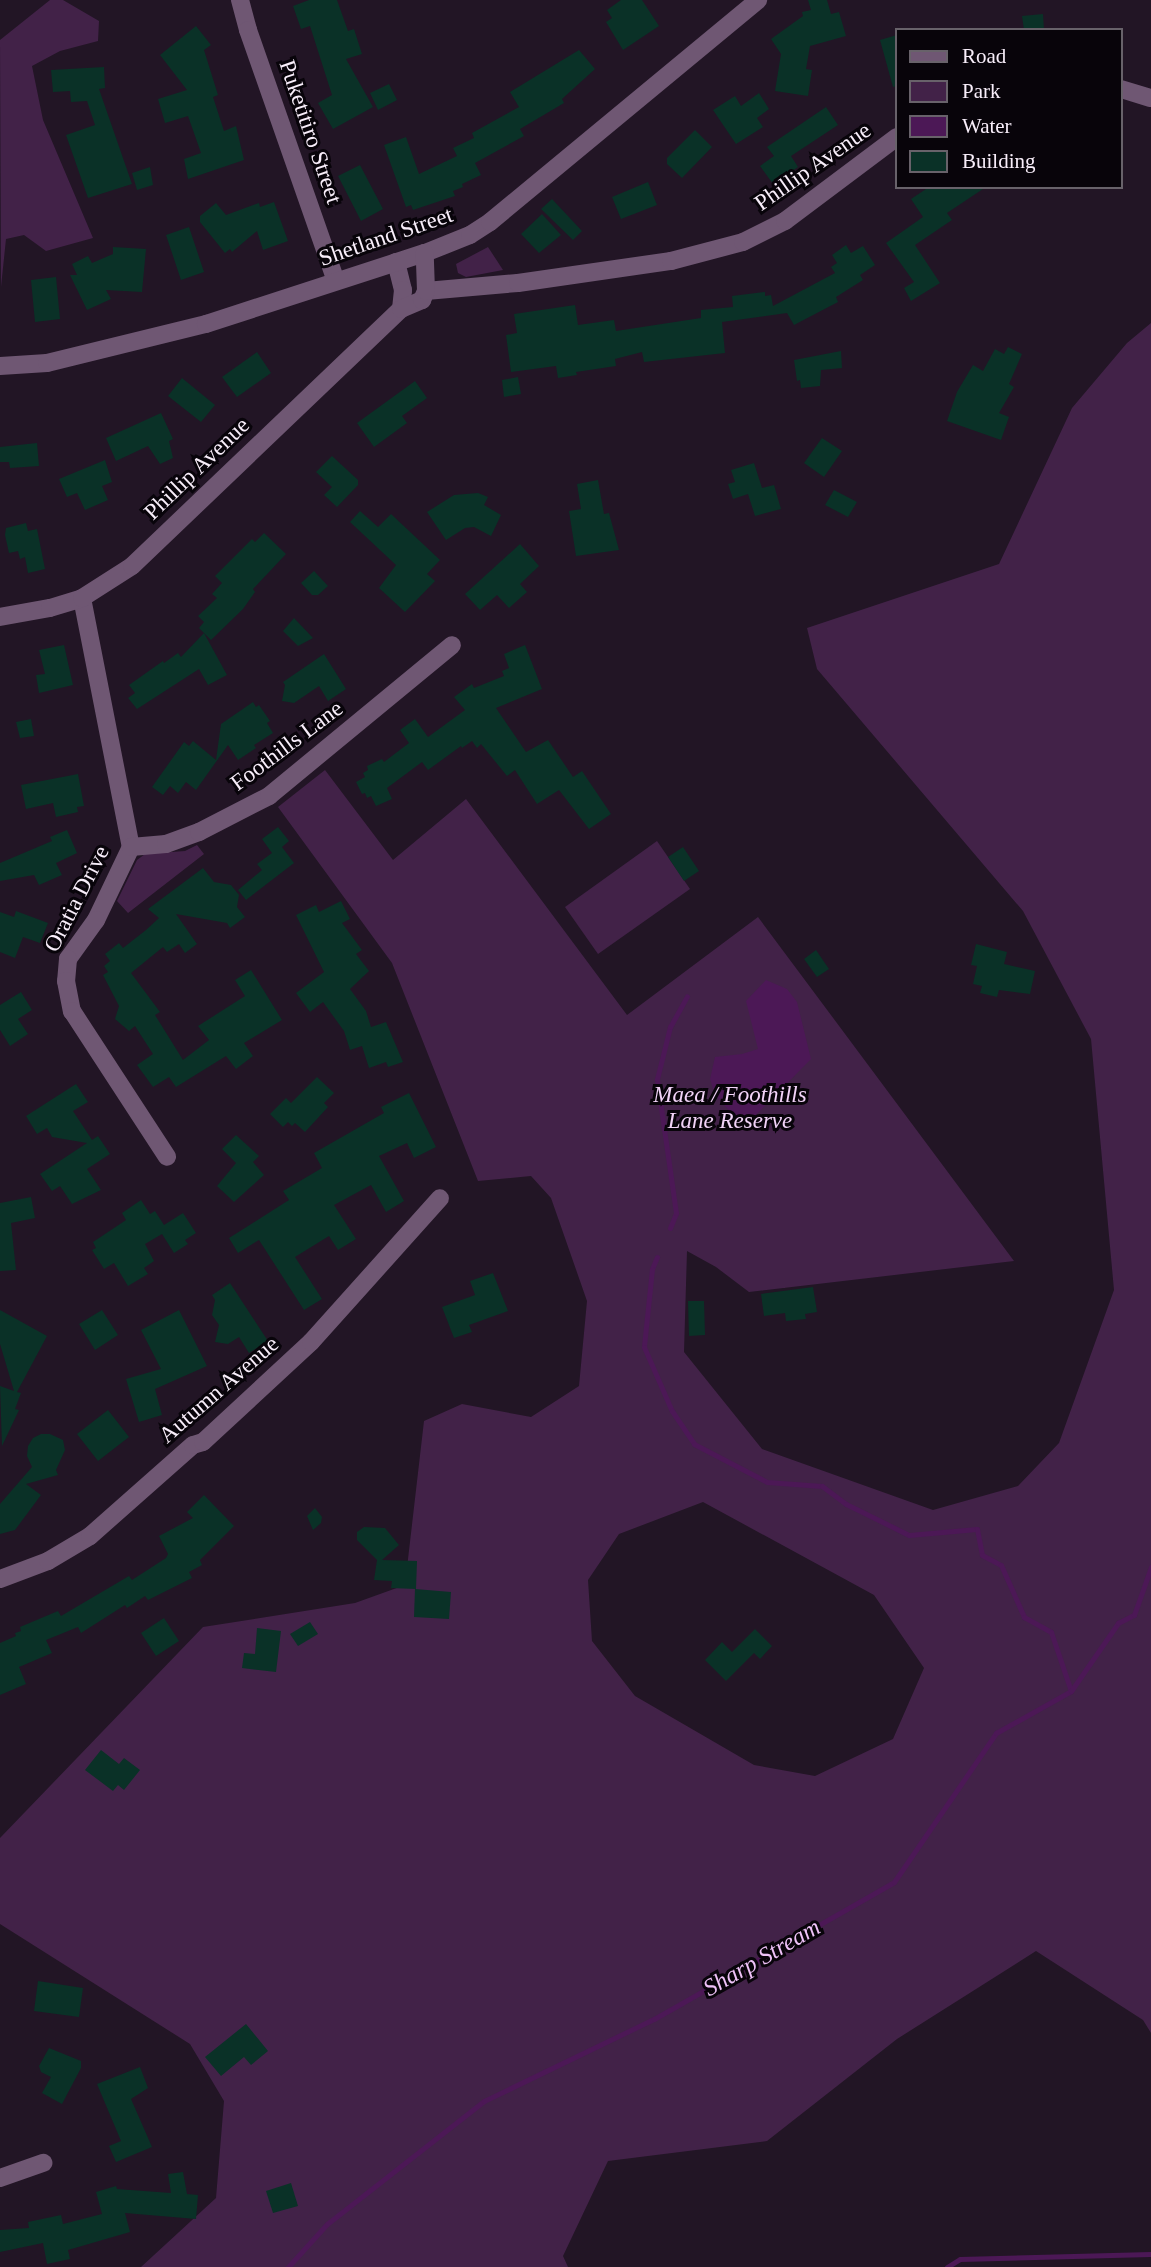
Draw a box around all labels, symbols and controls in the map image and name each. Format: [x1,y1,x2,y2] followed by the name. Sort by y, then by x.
[895,28,1123,189] legend
[962,44,1006,68] text: Road
[273,57,347,207] street label: Puketitiro Street
[962,79,1001,103] text: Park
[962,114,1012,138] text: Water
[749,116,877,218] street label: Phillip Avenue
[962,149,1036,173] text: Building
[315,201,457,273] street label: Shetland Street
[138,412,256,526] street label: Phillip Avenue
[225,695,349,797] street label: Foothills Lane
[38,841,116,957] street label: Oratia Drive
[653,1081,807,1135] park label: Maea / Foothills Lane Reserve
[153,1330,285,1450] street label: Autumn Avenue
[698,1913,826,2003] water label: Sharp Stream

